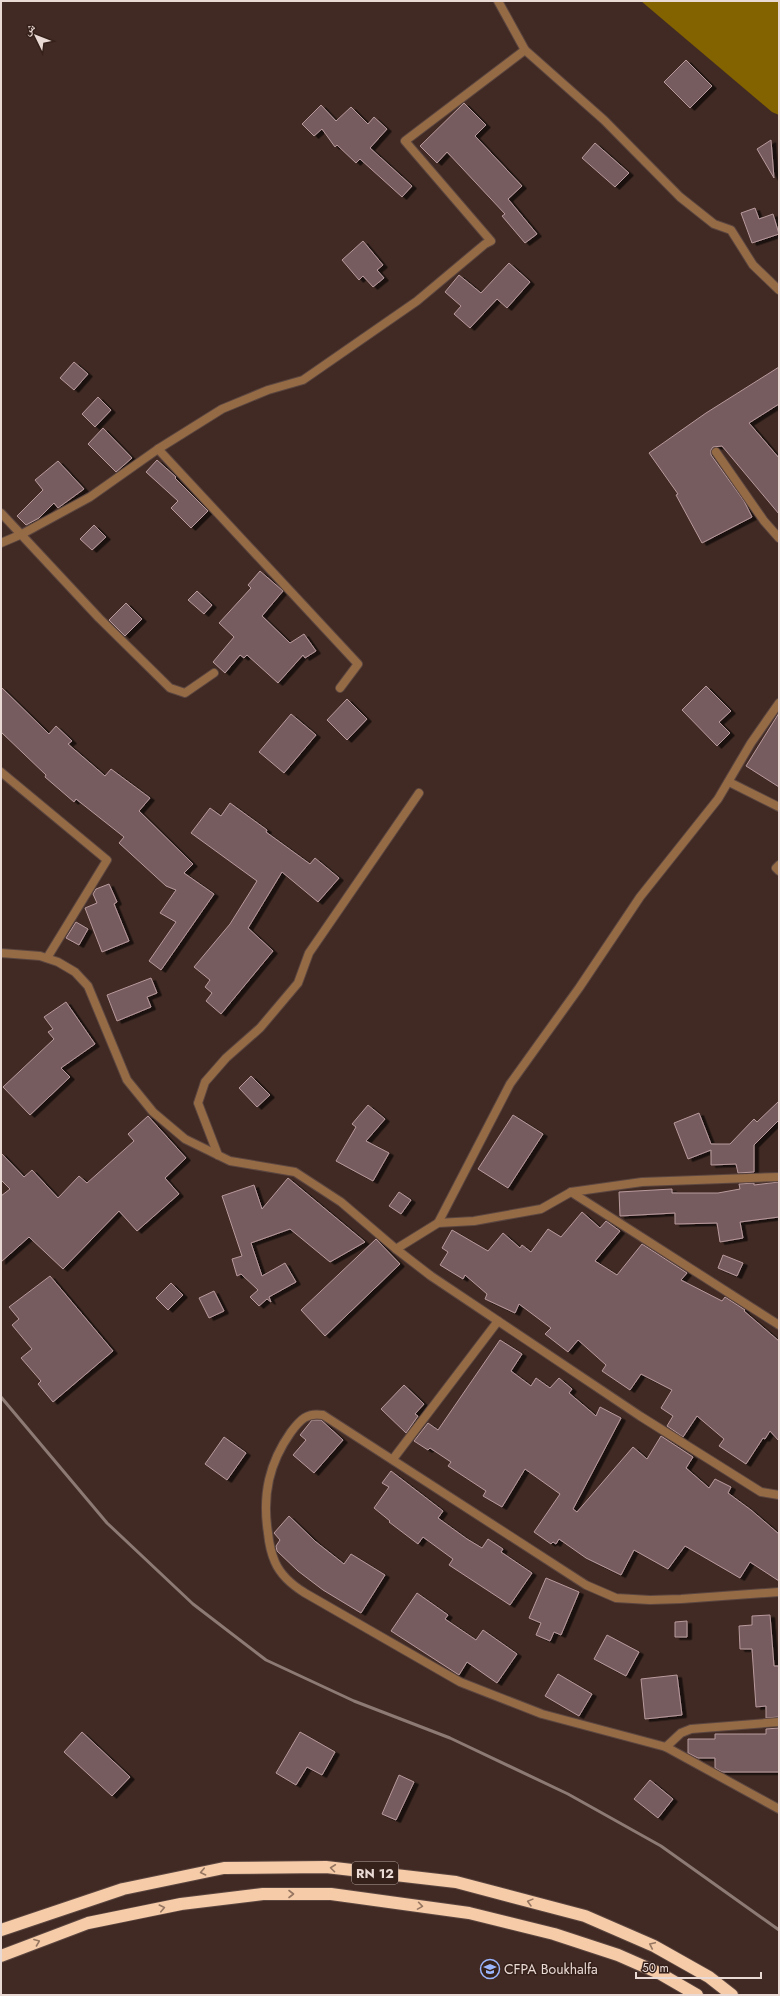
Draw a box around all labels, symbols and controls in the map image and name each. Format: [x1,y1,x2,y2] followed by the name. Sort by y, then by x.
[16,16,56,56] north arrow
[19,19,39,39] text: ش
[352,1862,398,1884] road number: RN 12
[330,1864,336,1873] one-way arrow
[200,1868,207,1876] one-way arrow
[288,1890,294,1898] one-way arrow
[526,1898,533,1907] one-way arrow
[417,1901,423,1910] one-way arrow
[159,1905,165,1913] one-way arrow
[34,1939,41,1947] one-way arrow
[648,1942,656,1950] one-way arrow
[636,1954,761,1980] scale bar
[479,1958,501,1980] school or university icon: CFPA Boukhalfa
[504,1959,598,1979] place label: CFPA Boukhalfa
[642,1959,669,1977] text: 50 m

